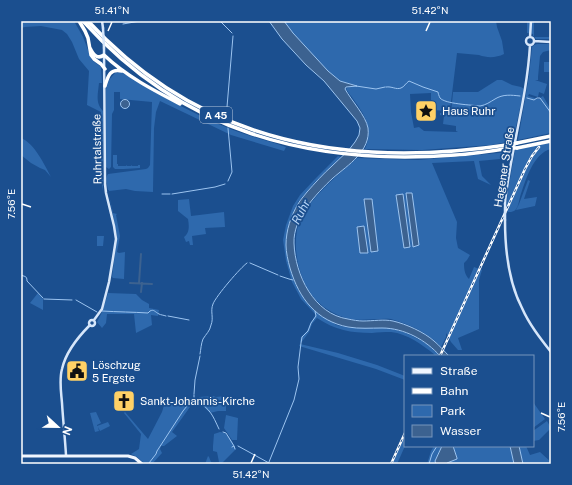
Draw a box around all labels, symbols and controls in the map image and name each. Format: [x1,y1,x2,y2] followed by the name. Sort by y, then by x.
[94,4,130,16] text: 51.41°N
[411,4,449,16] text: 51.42°N
[413,98,439,124] place icon: Haus Ruhr
[442,105,496,117] place label: Haus Ruhr
[200,107,232,123] road number: A 45
[90,114,104,184] street label: Ruhrtalstraße
[492,126,516,208] street label: Hagener Straße
[5,189,17,219] text: 7.56°E
[289,197,313,227] water label: Ruhr
[404,355,534,447] legend
[64,358,90,384] public building icon: Löschzug 5 Ergste
[92,359,141,384] place label: Löschzug 5 Ergste
[440,364,478,378] text: Straße
[440,384,469,398] text: Bahn
[111,388,137,414] church icon: Sankt-Johannis-Kirche
[140,395,255,407] place label: Sankt-Johannis-Kirche
[555,402,567,432] text: 7.56°E
[440,404,466,418] text: Park
[38,407,78,447] north arrow
[440,424,481,438] text: Wasser
[60,425,74,437] text: N
[232,468,270,480] text: 51.42°N

